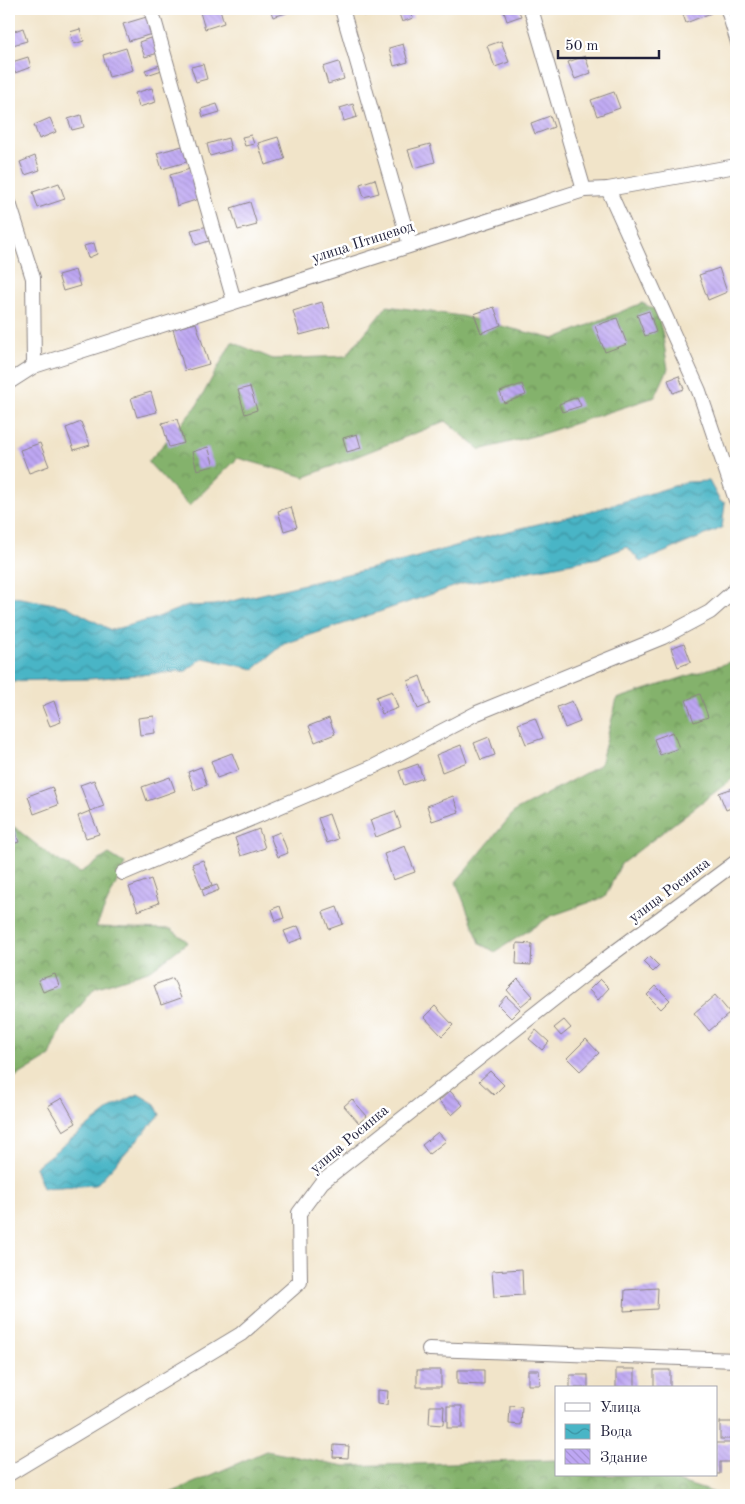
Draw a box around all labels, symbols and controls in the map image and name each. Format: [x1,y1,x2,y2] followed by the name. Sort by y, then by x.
[558,28,659,60] scale bar
[565,39,599,54] text: 50 m
[310,219,416,267] street label: улица Птицевод
[627,855,714,926] street label: улица Росинка
[308,1103,392,1177] street label: улица Росинка
[555,1386,718,1476] legend
[600,1401,641,1416] text: Улица
[600,1425,633,1440] text: Вода
[600,1451,647,1466] text: Здание

